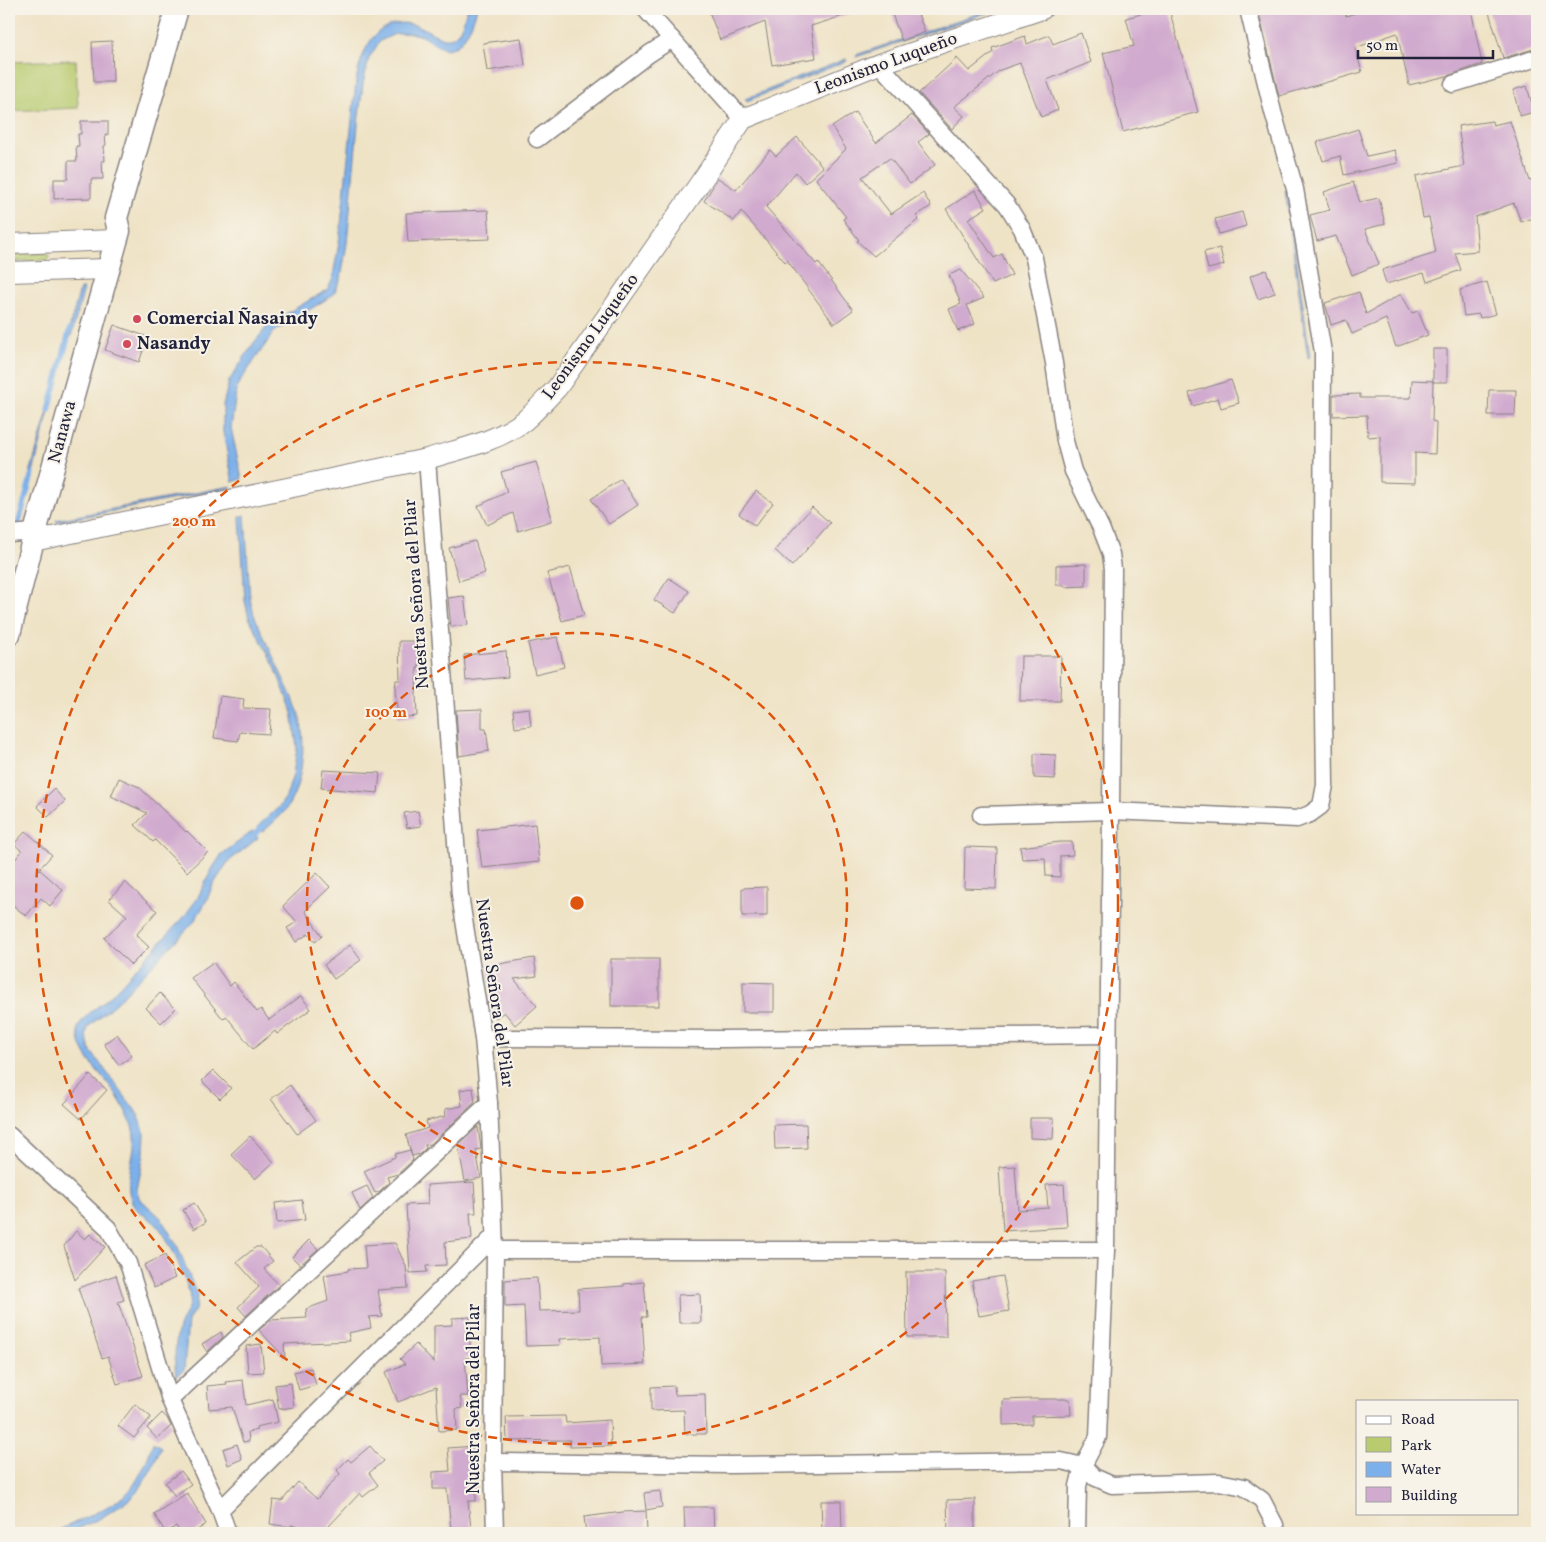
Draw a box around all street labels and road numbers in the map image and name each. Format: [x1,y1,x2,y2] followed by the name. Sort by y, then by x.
[811,27,961,101] street label: Leonismo Luqueño
[537,269,645,405] street label: Leonismo Luqueño
[43,398,83,466] street label: Nanawa
[398,498,436,690] street label: Nuestra Señora del Pilar
[468,897,520,1090] street label: Nuestra Señora del Pilar
[462,1303,487,1494] street label: Nuestra Señora del Pilar

